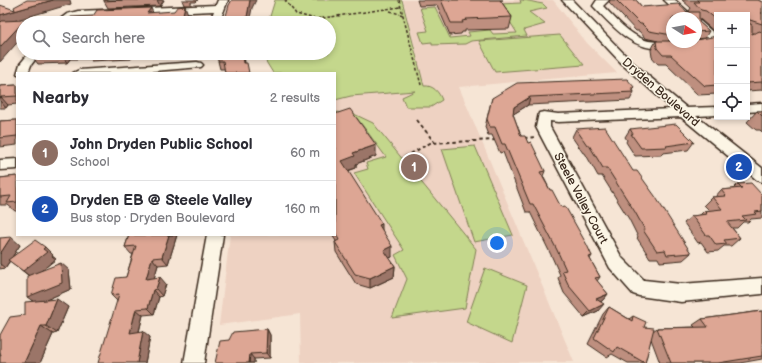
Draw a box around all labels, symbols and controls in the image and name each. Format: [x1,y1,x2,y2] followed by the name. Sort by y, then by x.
[666,12,702,48] north arrow
[714,12,750,120] map controls
[714,12,750,48] button: +
[16,16,336,60] search box
[30,27,52,49] icon: search
[62,29,145,48] text: Search here
[714,48,750,84] button: −
[619,55,702,130] street label: Dryden Boulevard
[714,84,750,120] button: locate
[32,88,89,108] text: Nearby
[270,90,320,106] text: 2 results
[70,135,253,154] text: John Dryden Public School
[42,145,48,161] text: 1
[290,145,320,161] text: 60 m
[550,150,611,247] street label: Steele Valley Court
[401,152,427,182] pin: 1
[726,152,752,182] pin: 2
[70,154,110,170] text: School
[70,191,252,210] text: Dryden EB @ Steele Valley
[41,201,49,217] text: 2
[285,201,320,217] text: 160 m
[70,210,235,226] text: Bus stop · Dryden Boulevard
[487,233,507,253] your location

